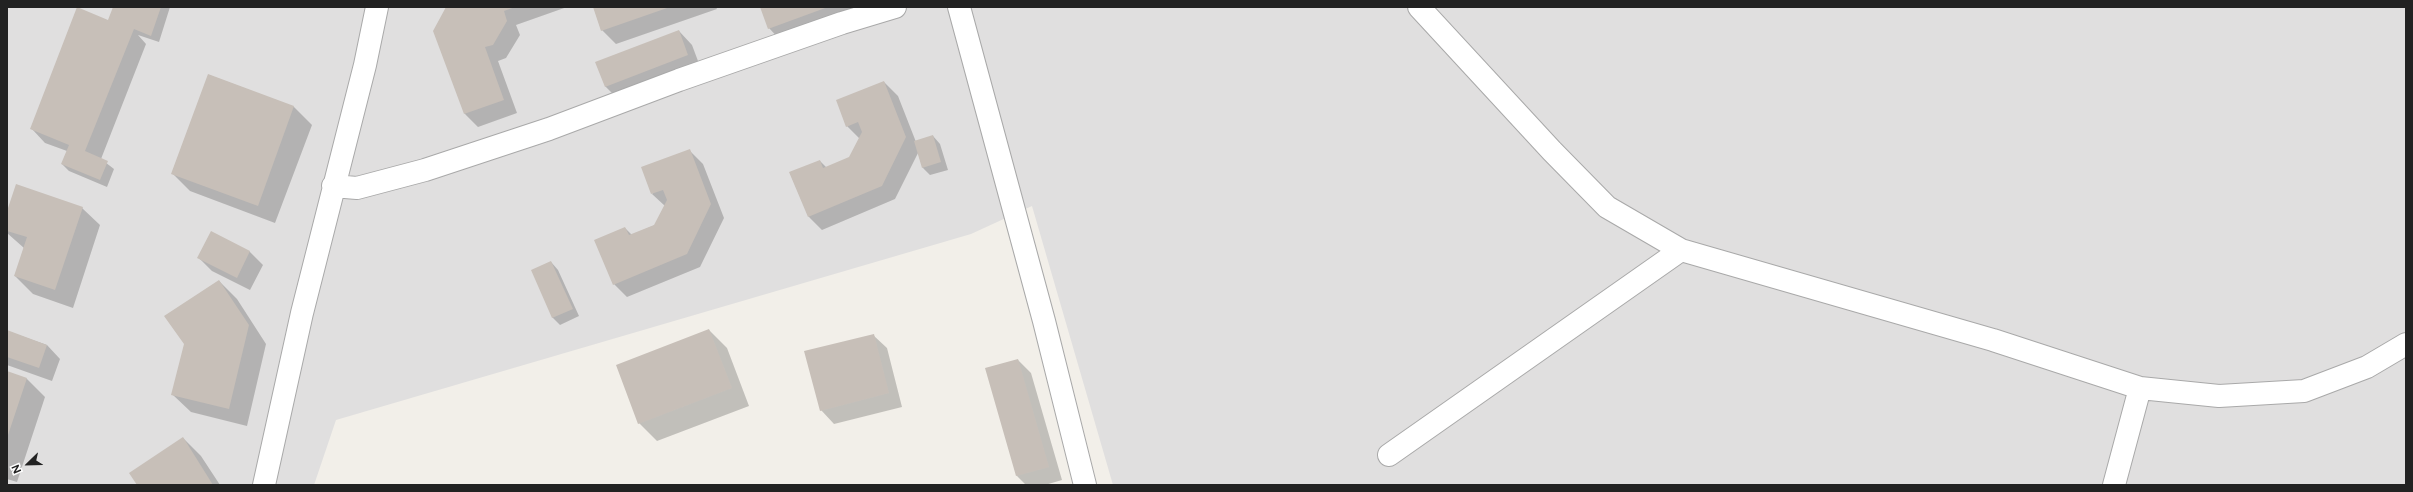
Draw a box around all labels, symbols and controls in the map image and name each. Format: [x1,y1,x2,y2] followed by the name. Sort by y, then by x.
[8,444,48,484] north arrow
[9,462,24,475] text: N

